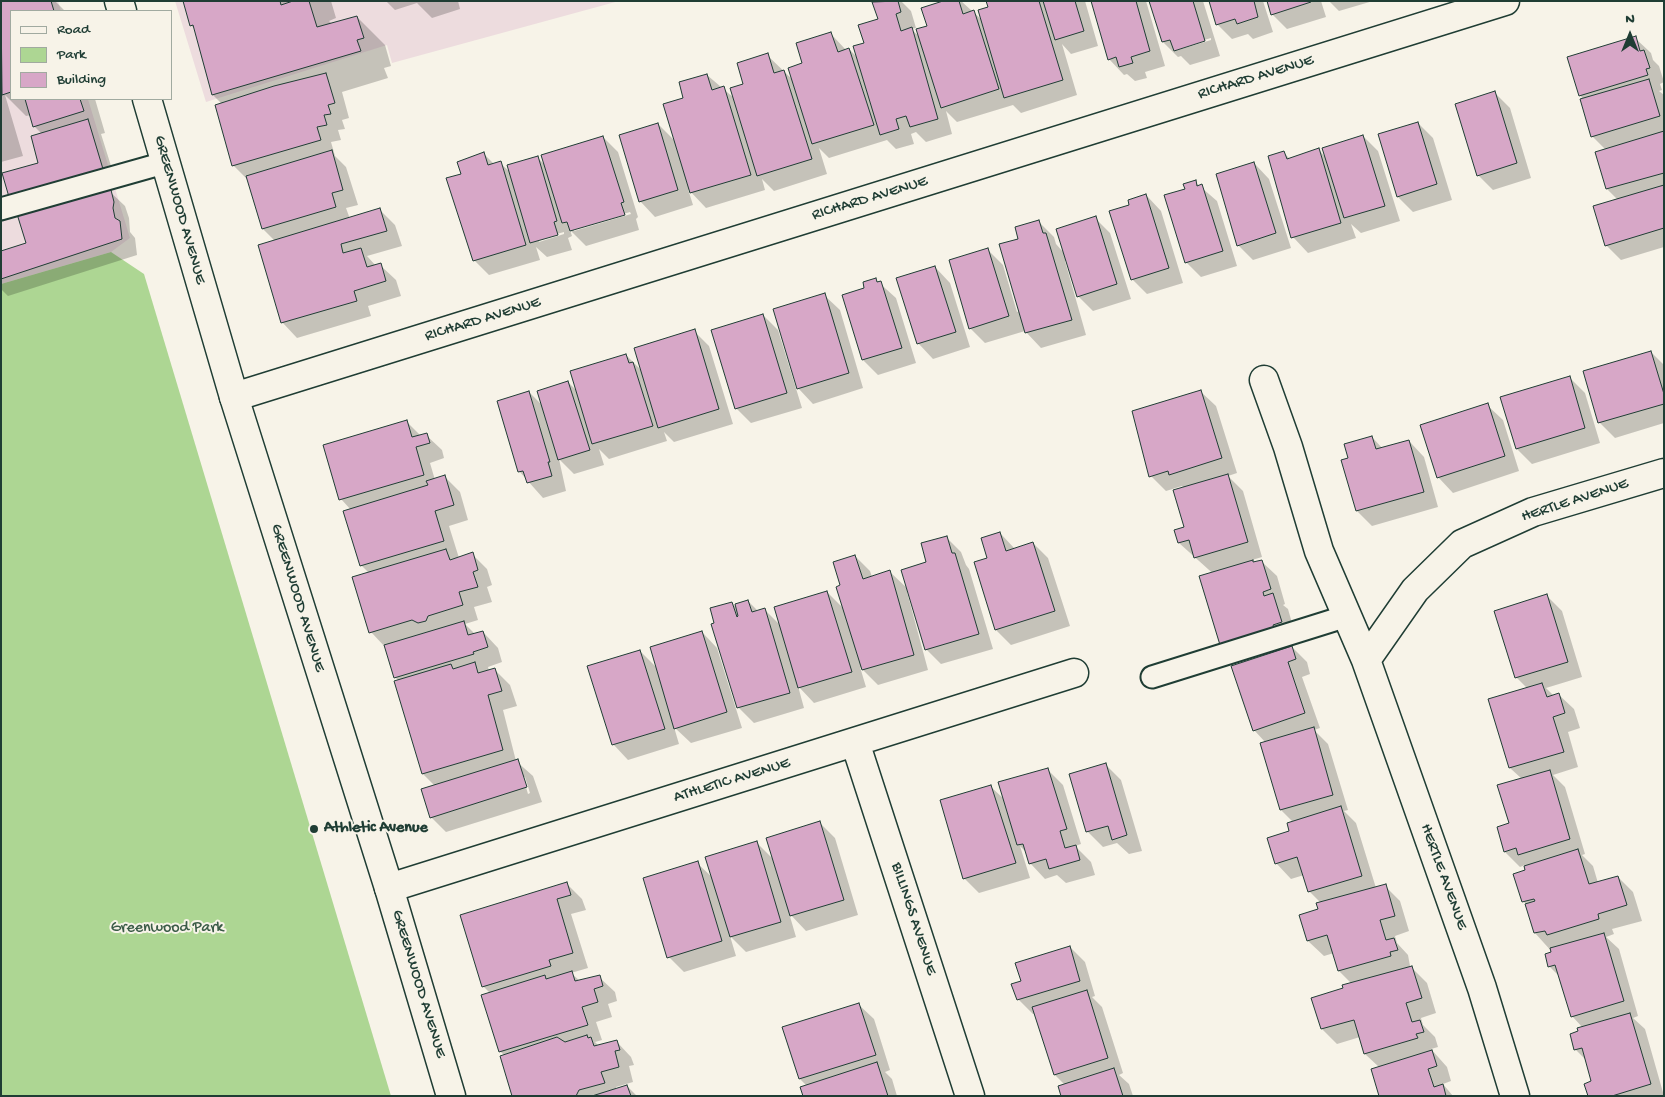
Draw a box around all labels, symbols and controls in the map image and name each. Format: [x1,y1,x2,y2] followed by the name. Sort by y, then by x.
[10,10,172,100] legend
[1605,10,1655,60] north arrow
[1625,11,1635,28] text: N
[57,21,90,39] text: Road
[57,46,86,64] text: Park
[1196,51,1316,105] street label: RICHARD AVENUE
[57,71,106,89] text: Building
[149,133,209,287] street label: GREENWOOD AVENUE
[810,172,930,226] street label: RICHARD AVENUE
[423,293,543,347] street label: RICHARD AVENUE
[1519,475,1631,527] street label: HERTLE AVENUE
[265,522,329,674] street label: GREENWOOD AVENUE
[671,754,793,808] street label: ATHLETIC AVENUE
[324,819,428,839] place label: Athletic Avenue
[1415,821,1471,933] street label: HERTLE AVENUE
[308,823,320,835] marker: Athletic Avenue
[886,860,940,978] street label: BILLINGS AVENUE
[386,908,450,1060] street label: GREENWOOD AVENUE
[111,919,223,939] park label: Greenwood Park

